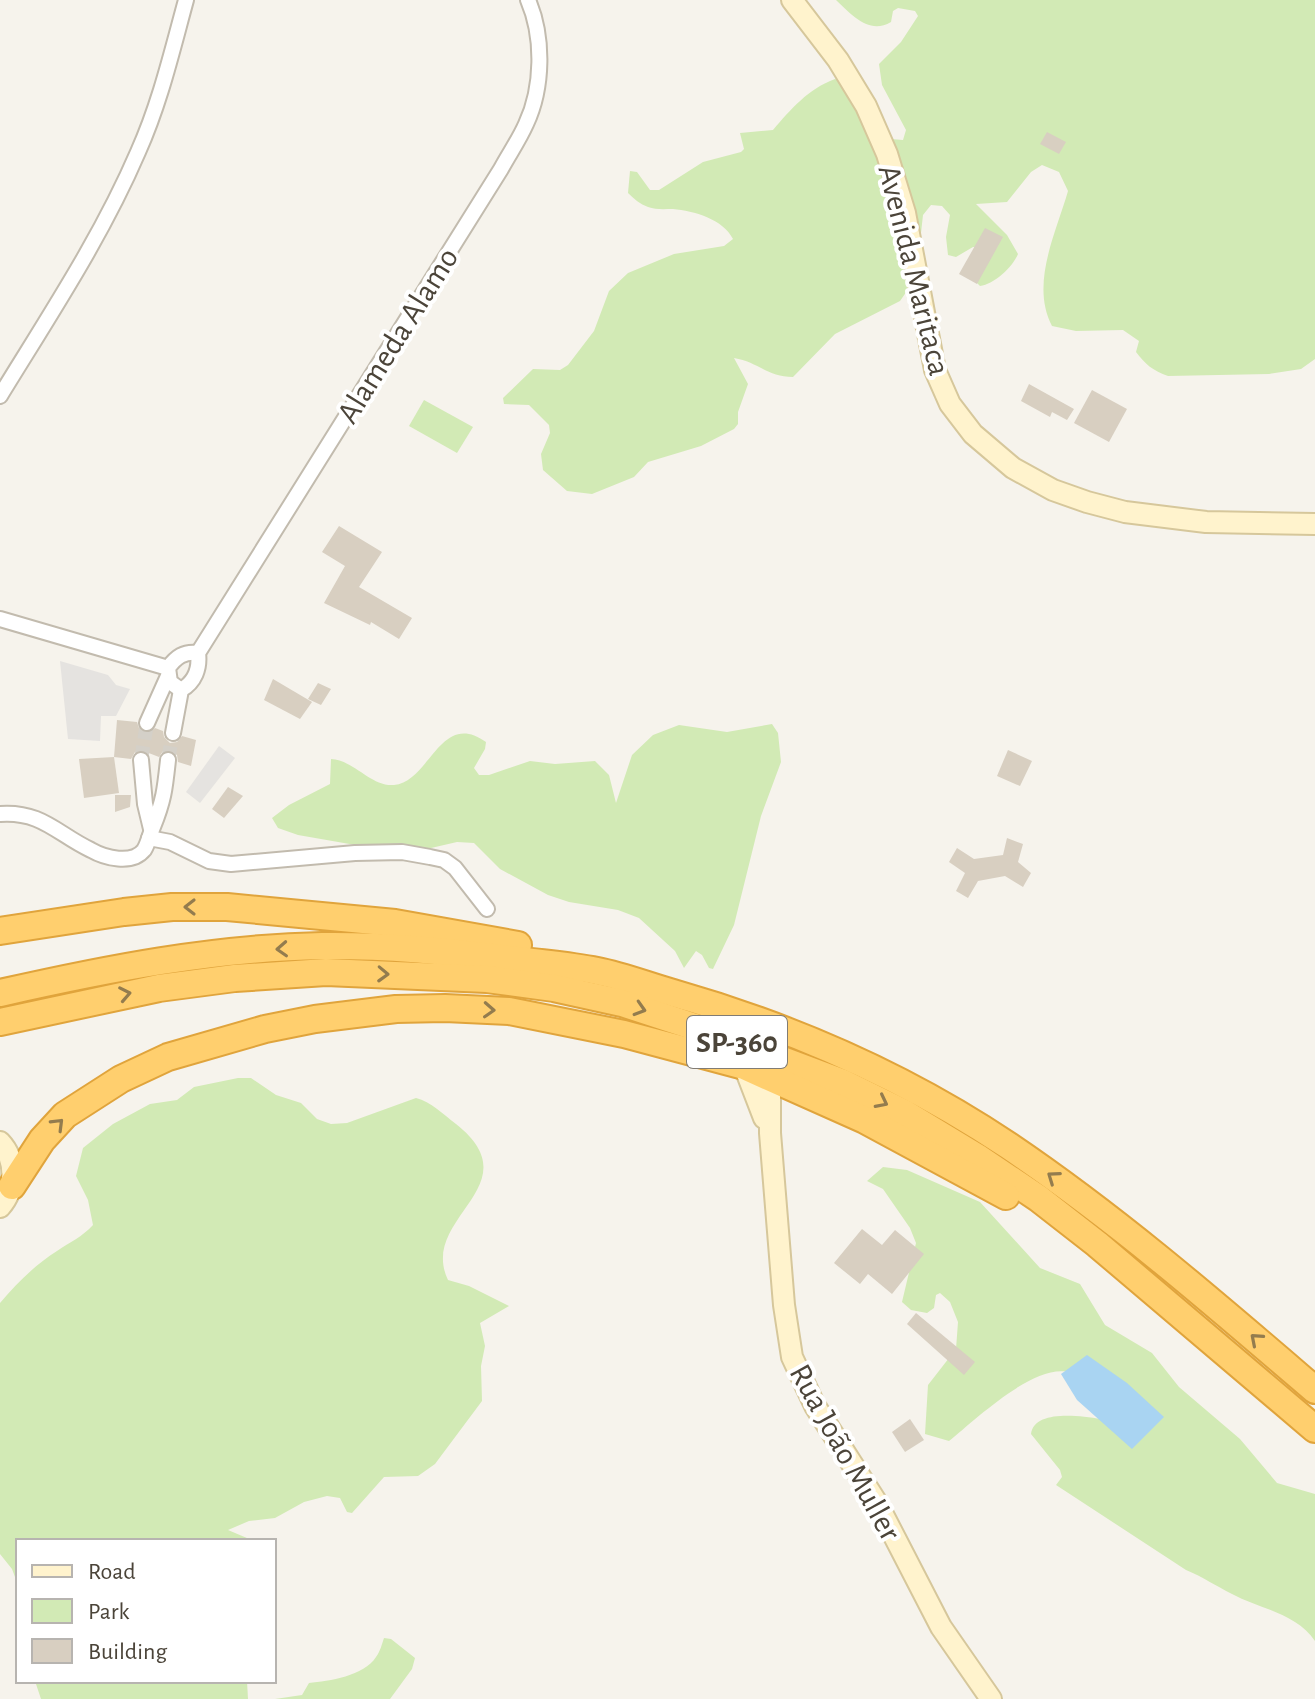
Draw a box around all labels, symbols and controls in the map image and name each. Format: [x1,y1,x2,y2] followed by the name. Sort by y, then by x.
[872,162,956,379] street label: Avenida Maritaca
[331,242,464,429] street label: Alameda Alamo
[183,898,196,916] one-way arrow
[275,940,288,957] one-way arrow
[377,966,390,983] one-way arrow
[118,987,132,1004] one-way arrow
[633,1000,646,1016] one-way arrow
[483,1002,496,1019] one-way arrow
[687,1016,787,1068] road number: SP-360
[874,1093,889,1108] one-way arrow
[49,1118,63,1133] one-way arrow
[1047,1172,1061,1187] one-way arrow
[1250,1334,1265,1349] one-way arrow
[784,1359,907,1547] street label: Rua João Muller
[16,1539,276,1683] legend
[88,1560,136,1584] text: Road
[88,1600,129,1624] text: Park
[88,1640,167,1664] text: Building

